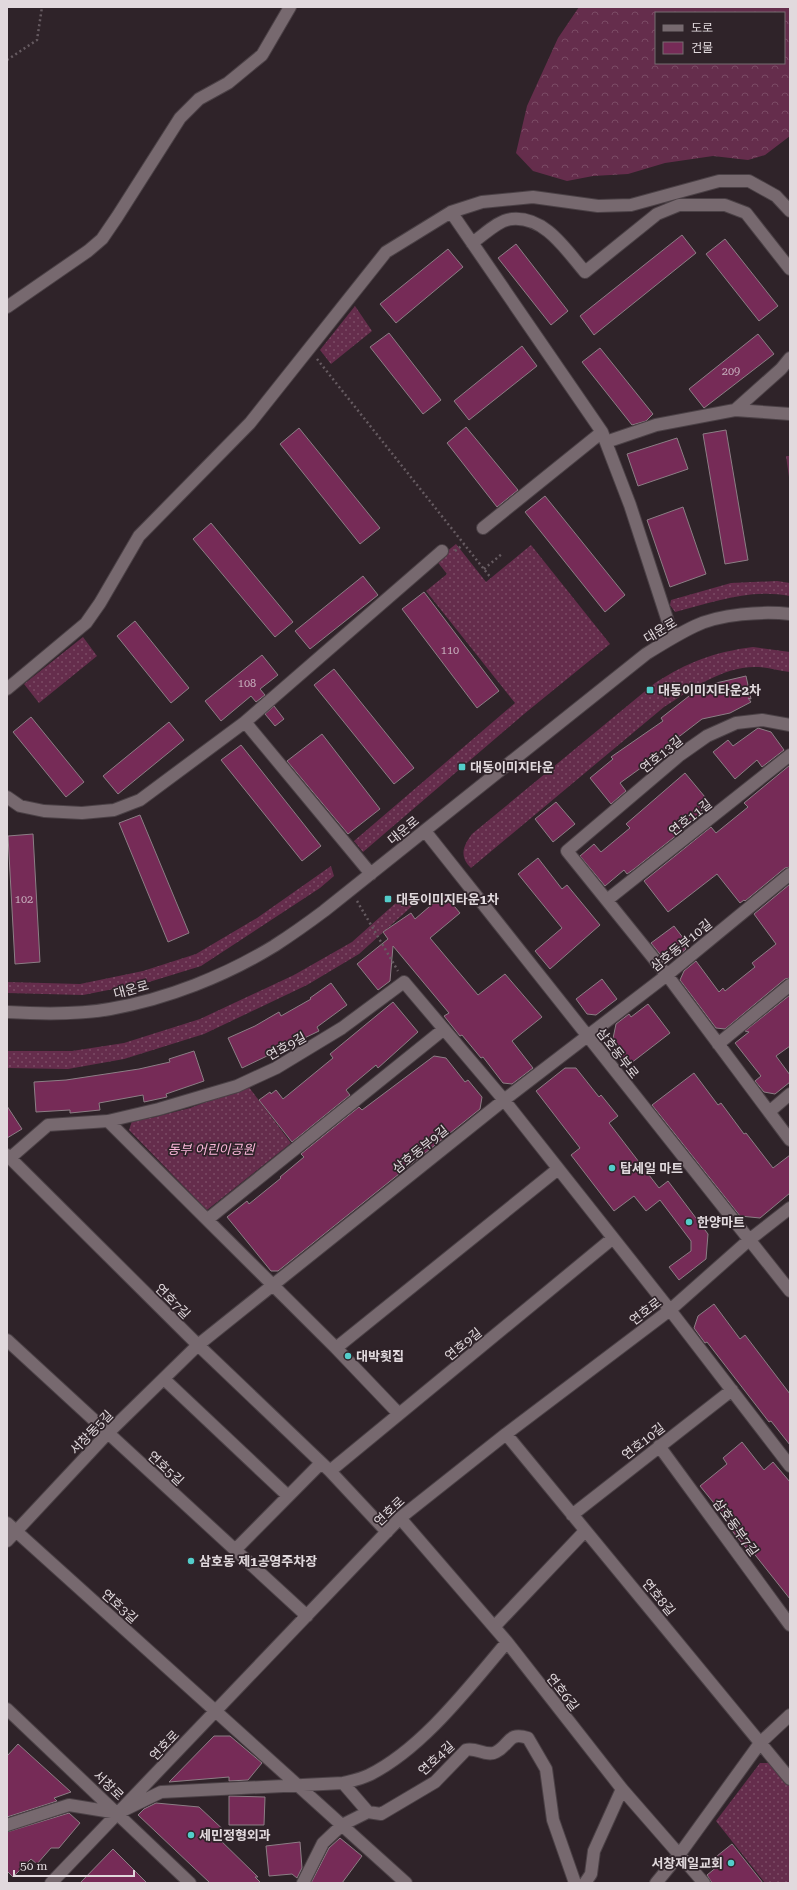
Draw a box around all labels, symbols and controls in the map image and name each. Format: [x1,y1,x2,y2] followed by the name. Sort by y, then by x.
[655,12,785,64] legend
[691,21,713,35] text: 도로
[691,41,713,55] text: 건물
[722,365,740,378] house number: 209
[641,615,680,646] street label: 대운로
[441,644,459,657] house number: 110
[238,677,256,690] house number: 108
[658,683,761,698] place label: 대동이미지타운2차
[645,685,655,695] marker: 대동이미지타운2차
[637,733,686,776] street label: 연호13길
[470,760,554,775] place label: 대동이미지타운
[457,762,467,772] marker: 대동이미지타운
[666,796,715,839] street label: 연호11길
[385,813,422,848] street label: 대운로
[396,892,499,907] place label: 대동이미지타운1차
[15,893,33,906] house number: 102
[383,894,393,904] marker: 대동이미지타운1차
[648,916,715,975] street label: 삼호동부10길
[112,978,150,1001] street label: 대운로
[593,1025,642,1082] street label: 삼호동부로
[264,1029,309,1063] street label: 연호9길
[390,1122,451,1176] street label: 삼호동부9길
[167,1142,256,1157] park label: 동부 어린이공원
[620,1161,683,1176] place label: 탑세일 마트
[607,1163,617,1173] marker: 탑세일 마트
[697,1215,745,1230] place label: 한양마트
[684,1217,694,1227] marker: 한양마트
[152,1281,193,1322] street label: 연호7길
[626,1295,664,1328] street label: 연호로
[442,1325,485,1364] street label: 연호9길
[356,1349,404,1364] place label: 대박횟집
[343,1351,353,1361] marker: 대박횟집
[67,1407,116,1457] street label: 서창동5길
[619,1420,668,1463] street label: 연호10길
[145,1448,187,1489] street label: 연호5길
[371,1494,408,1529] street label: 연호로
[710,1496,761,1559] street label: 삼호동부7길
[199,1554,317,1569] place label: 삼호동 제1공영주차장
[186,1556,196,1566] marker: 삼호동 제1공영주차장
[639,1576,678,1619] street label: 연호8길
[99,1586,141,1626] street label: 연호3길
[543,1671,582,1714] street label: 연호6길
[146,1727,182,1763] street label: 연호로
[415,1738,457,1778] street label: 연호4길
[91,1767,127,1803] street label: 서창로
[199,1828,271,1843] place label: 세민정형외과
[186,1830,196,1840] marker: 세민정형외과
[14,1852,134,1878] scale bar
[651,1856,723,1871] place label: 서창제일교회
[726,1858,736,1868] marker: 서창제일교회
[20,1859,47,1873] text: 50 m

